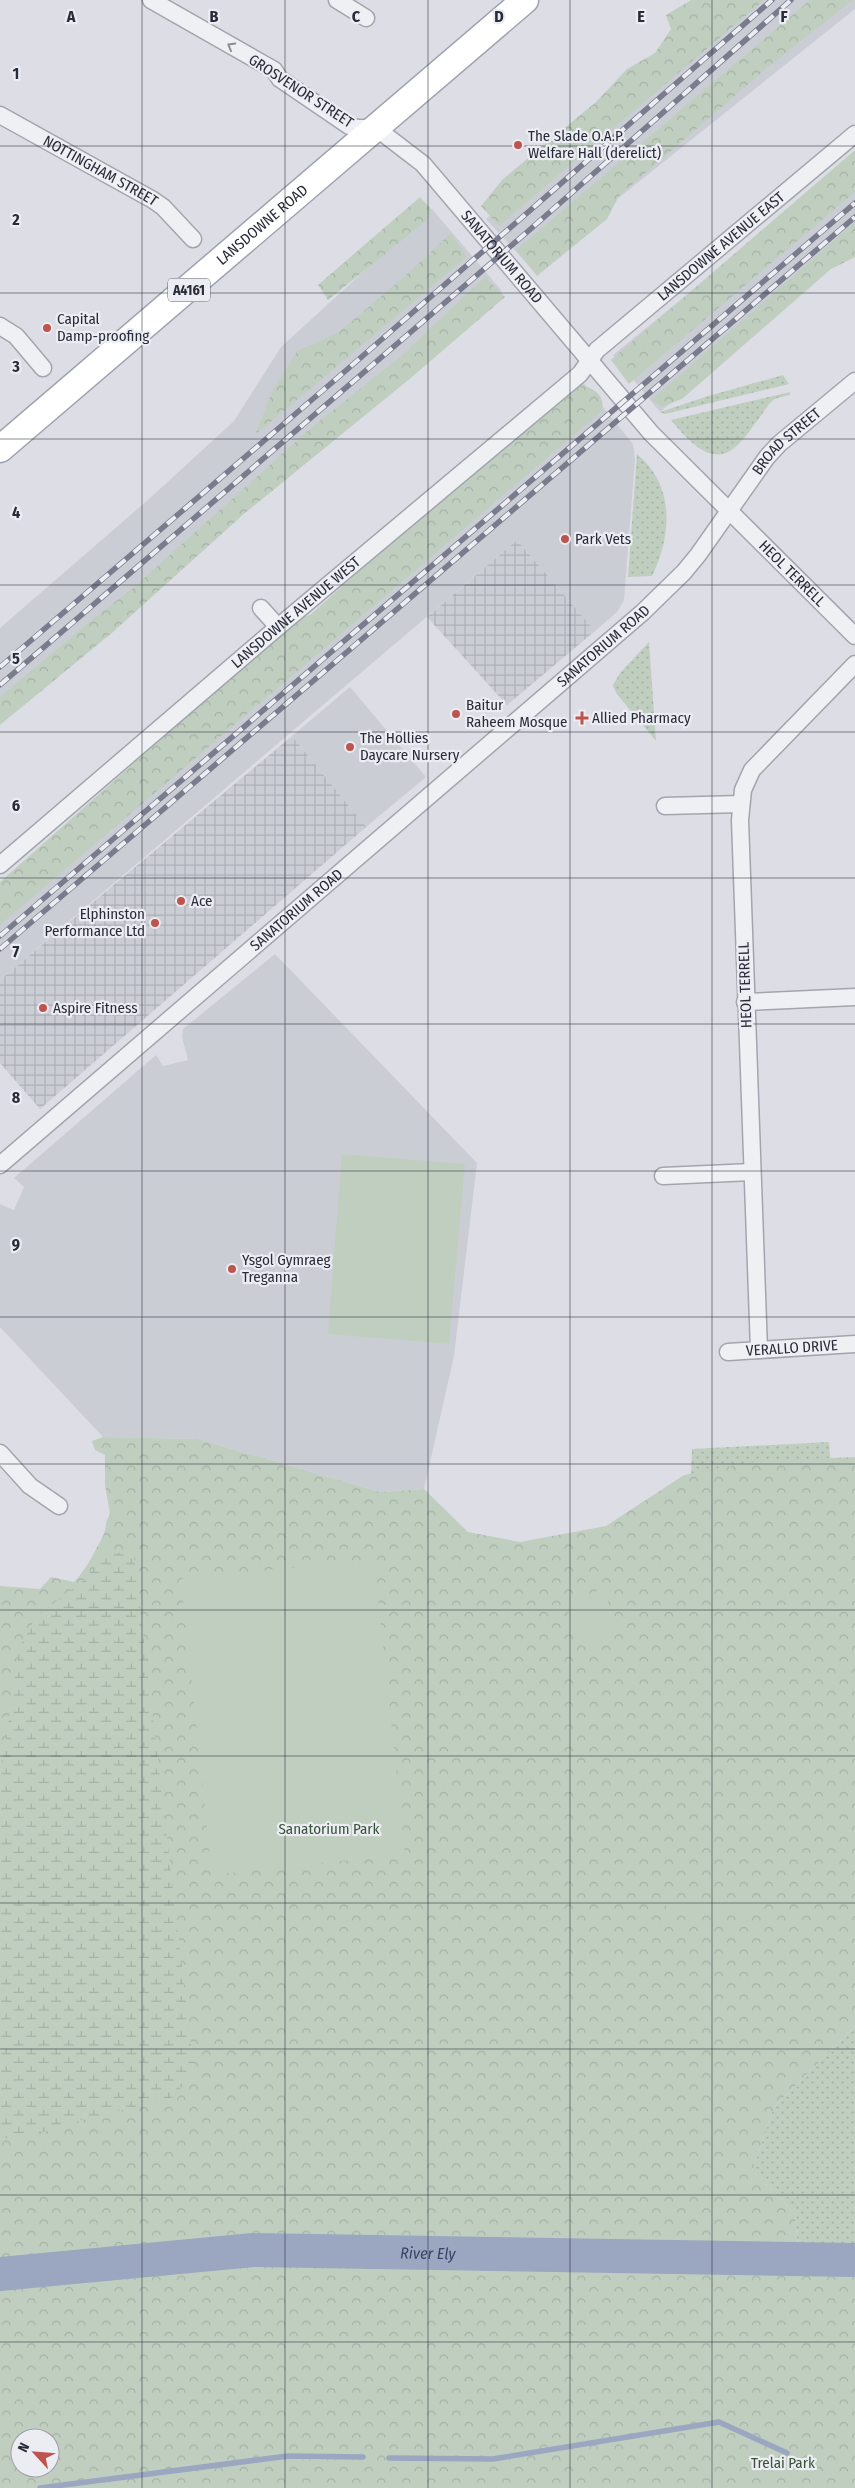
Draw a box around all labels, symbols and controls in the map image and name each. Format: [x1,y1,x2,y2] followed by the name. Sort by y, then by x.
[66,7,76,26] text: A
[210,7,219,26] text: B
[352,7,361,26] text: C
[494,7,504,26] text: D
[637,7,645,26] text: E
[780,7,788,26] text: F
[228,42,237,52] one-way arrow
[245,50,357,132] street label: GROSVENOR STREET
[13,64,19,83] text: 1
[528,127,661,162] place label: The Slade O.A.P. Welfare Hall (derelict)
[40,132,161,210] street label: NOTTINGHAM STREET
[512,139,524,151] marker: The Slade O.A.P. Welfare Hall (derelict)
[213,181,311,269] street label: LANSDOWNE ROAD
[654,188,788,305] street label: LANSDOWNE AVENUE EAST
[457,207,546,307] street label: SANATORIUM ROAD
[11,210,20,229] text: 2
[168,278,210,302] road number: A4161
[57,310,149,345] place label: Capital Damp-proofing
[41,322,53,334] marker: Capital Damp-proofing
[11,357,20,376] text: 3
[748,404,824,478] street label: BROAD STREET
[12,503,20,522] text: 4
[575,530,631,548] place label: Park Vets
[559,533,571,545] marker: Park Vets
[755,537,829,611] street label: HEOL TERRELL
[228,553,364,672] street label: LANSDOWNE AVENUE WEST
[553,601,654,691] street label: SANATORIUM ROAD
[12,649,20,668] text: 5
[466,696,567,731] place label: Baitur Raheem Mosque
[450,708,462,720] marker: Baitur Raheem Mosque
[592,709,691,727] place label: Allied Pharmacy
[576,712,588,724] marker: Allied Pharmacy
[360,729,460,764] place label: The Hollies Daycare Nursery
[344,741,356,753] marker: The Hollies Daycare Nursery
[12,796,20,815] text: 6
[246,865,346,955] street label: SANATORIUM ROAD
[191,892,212,910] place label: Ace
[175,895,187,907] marker: Ace
[45,905,145,940] place label: Elphinston Performance Ltd
[149,917,161,929] marker: Elphinston Performance Ltd
[734,941,755,1028] street label: HEOL TERRELL
[13,942,20,961] text: 7
[53,999,138,1017] place label: Aspire Fitness
[37,1002,49,1014] marker: Aspire Fitness
[12,1088,21,1107] text: 8
[12,1235,20,1254] text: 9
[242,1251,331,1286] place label: Ysgol Gymraeg Treganna
[226,1263,238,1275] marker: Ysgol Gymraeg Treganna
[745,1336,838,1360] street label: VERALLO DRIVE
[278,1820,380,1838] park label: Sanatorium Park
[400,2243,457,2263] water label: River Ely
[10,2428,60,2478] north arrow
[14,2440,33,2455] text: N
[751,2454,815,2472] park label: Trelai Park

